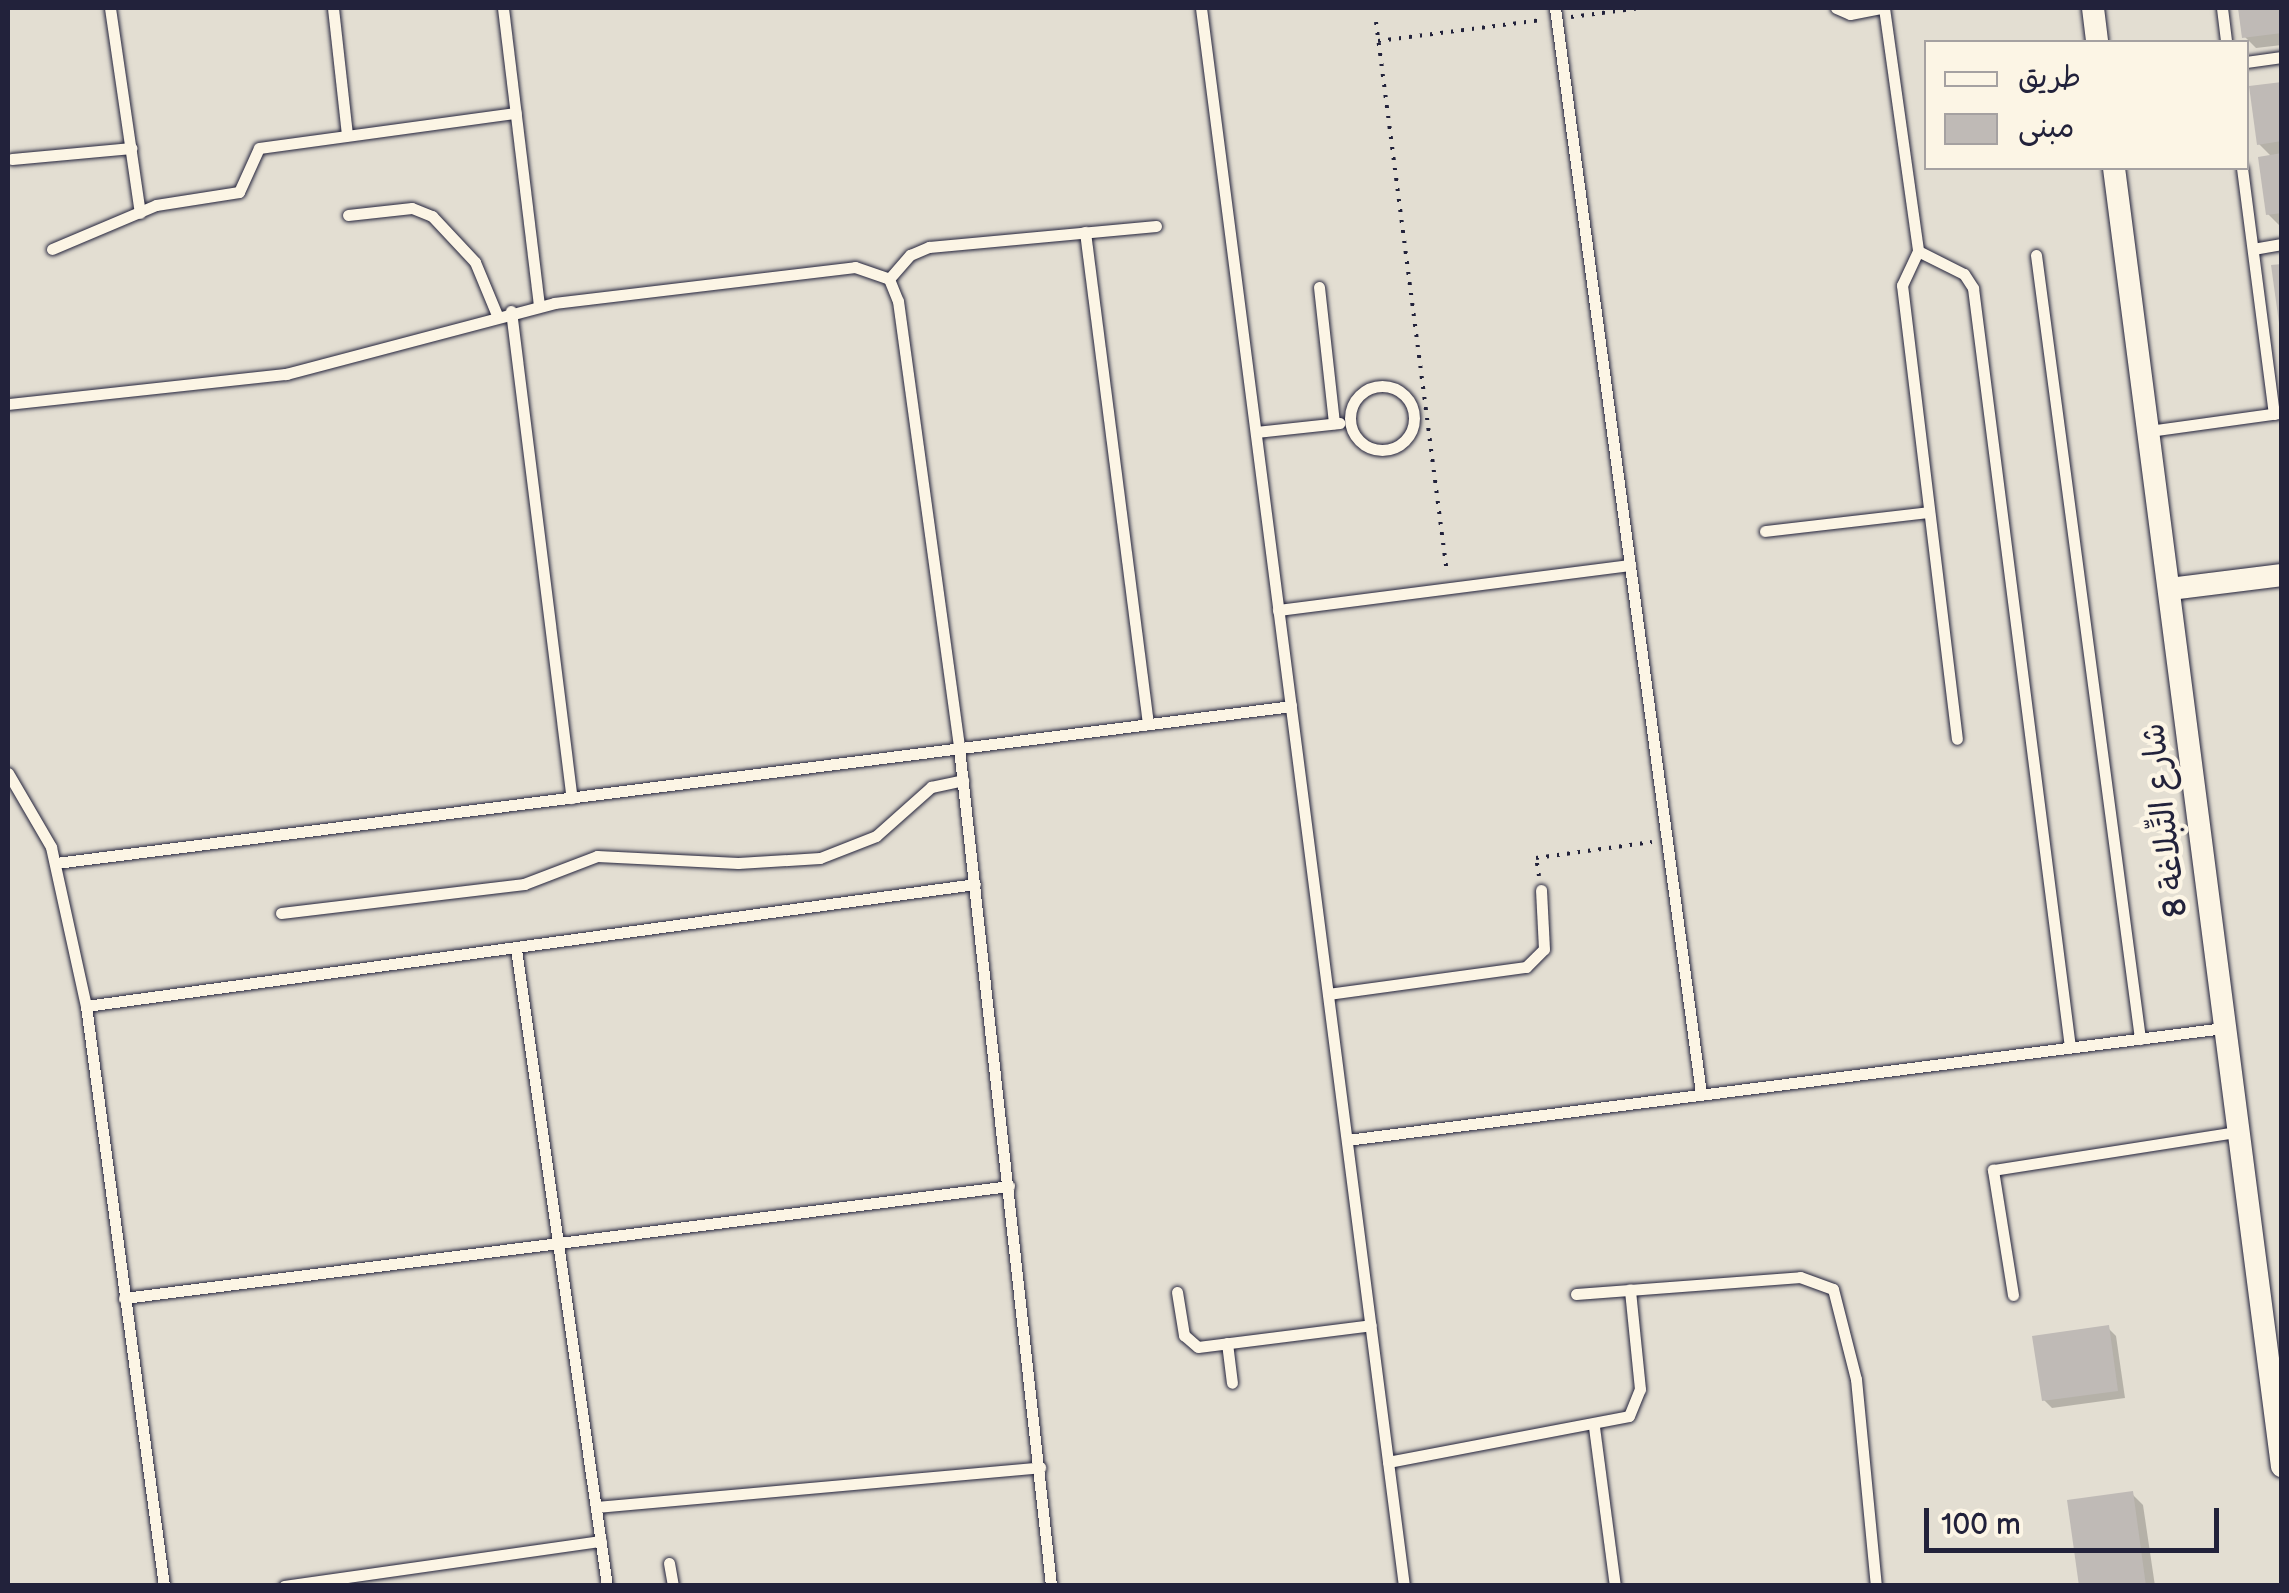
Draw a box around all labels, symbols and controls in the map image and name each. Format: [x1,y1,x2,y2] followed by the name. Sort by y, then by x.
[1924,40,2249,170] legend
[2018,60,2081,96] text: طريق
[2018,110,2074,146] text: مبنى
[2135,721,2197,919] street label: شارع التِّبلاغة 8
[1929,1488,2224,1550] scale bar
[1941,1507,2021,1543] text: 100 m

